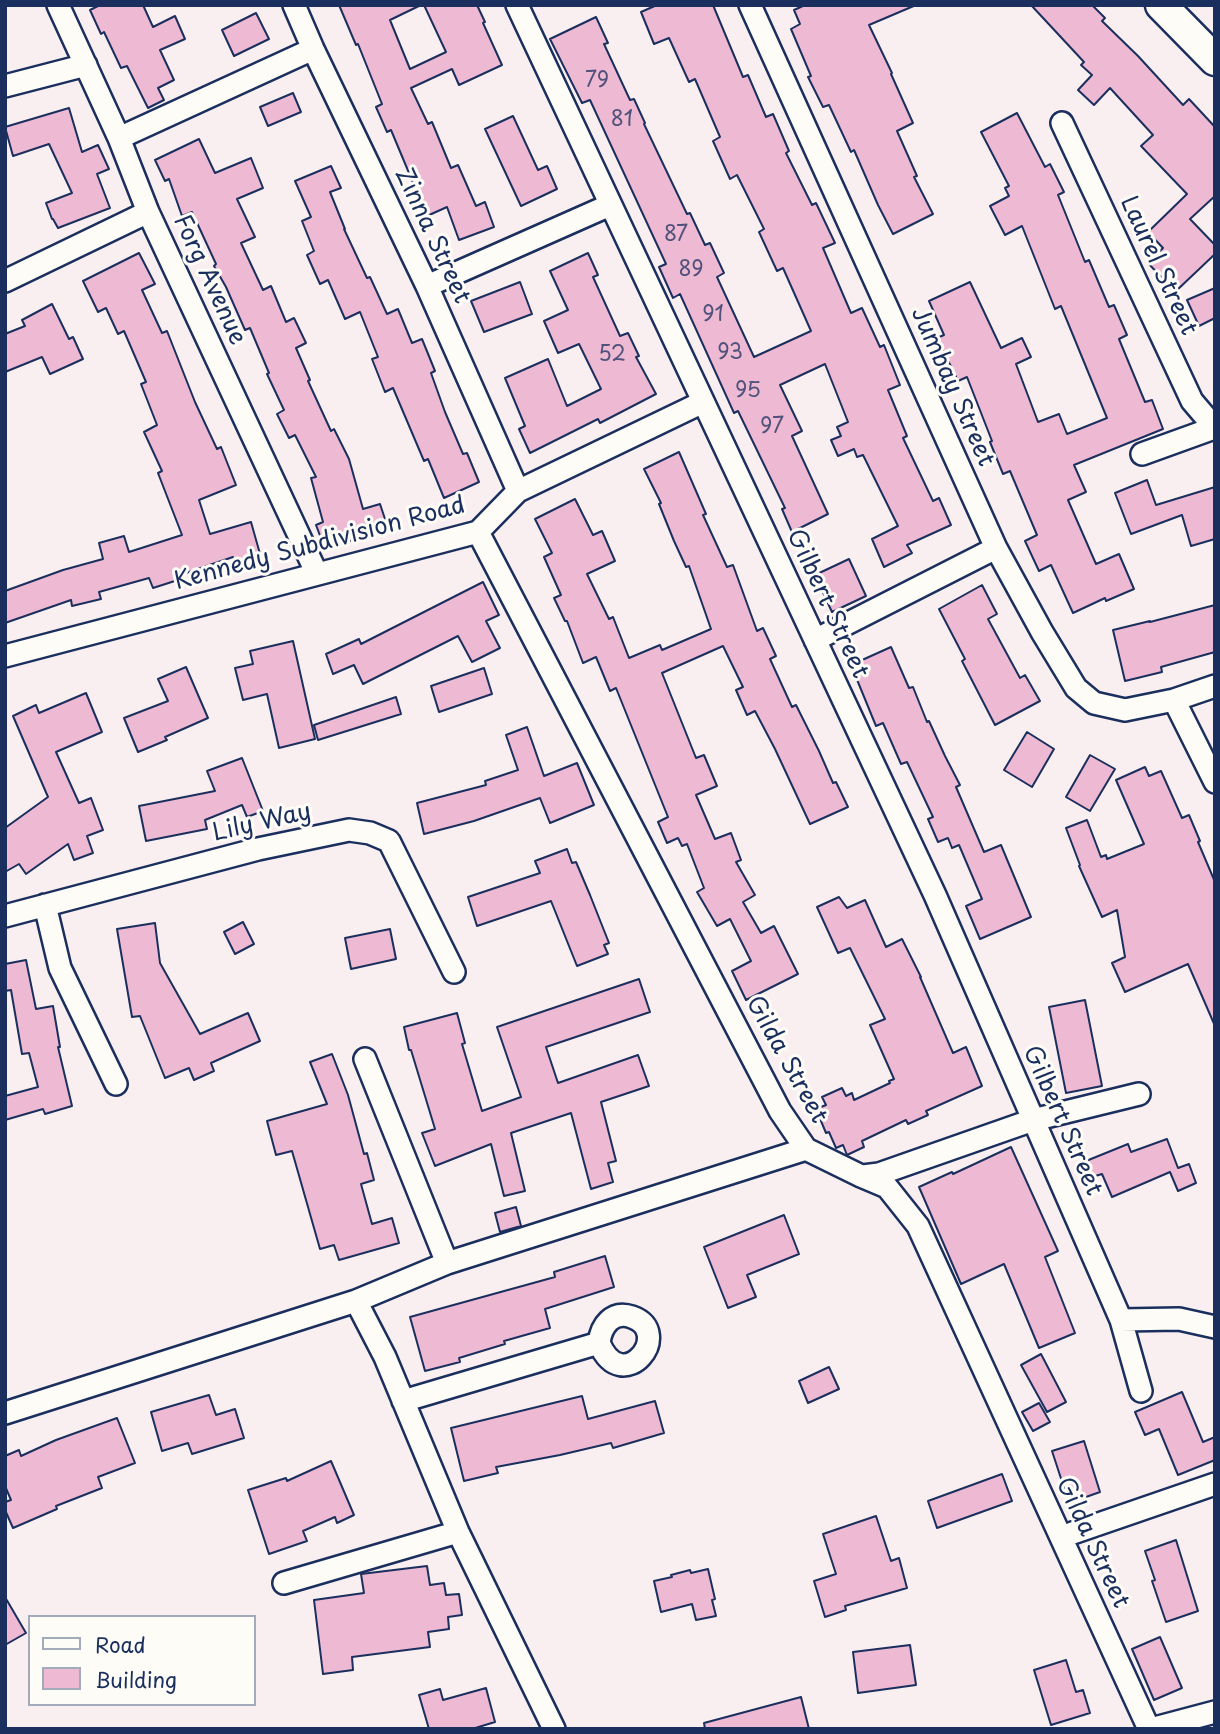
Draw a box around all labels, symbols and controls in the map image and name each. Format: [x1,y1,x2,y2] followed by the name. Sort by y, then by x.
[585,68,609,94] house number: 79
[611,107,633,133] house number: 81
[388,164,476,308] street label: Zinna Street
[1113,192,1203,340] street label: Laurel Street
[166,210,252,350] street label: Forg Avenue
[664,222,688,248] house number: 87
[678,257,704,283] house number: 89
[702,302,724,328] house number: 91
[904,303,1000,471] street label: Jumbay Street
[717,340,743,366] house number: 93
[598,342,626,368] house number: 52
[735,378,761,404] house number: 95
[760,414,784,440] house number: 97
[171,491,469,597] street label: Kennedy Subdivision Road
[780,525,874,683] street label: Gilbert Street
[210,798,314,848] street label: Lily Way
[739,991,833,1129] street label: Gilda Street
[1016,1042,1108,1200] street label: Gilbert Street
[1049,1473,1135,1613] street label: Gilda Street
[28,1615,256,1706] legend
[95,1628,146,1660] text: Road
[95,1663,177,1695] text: Building

